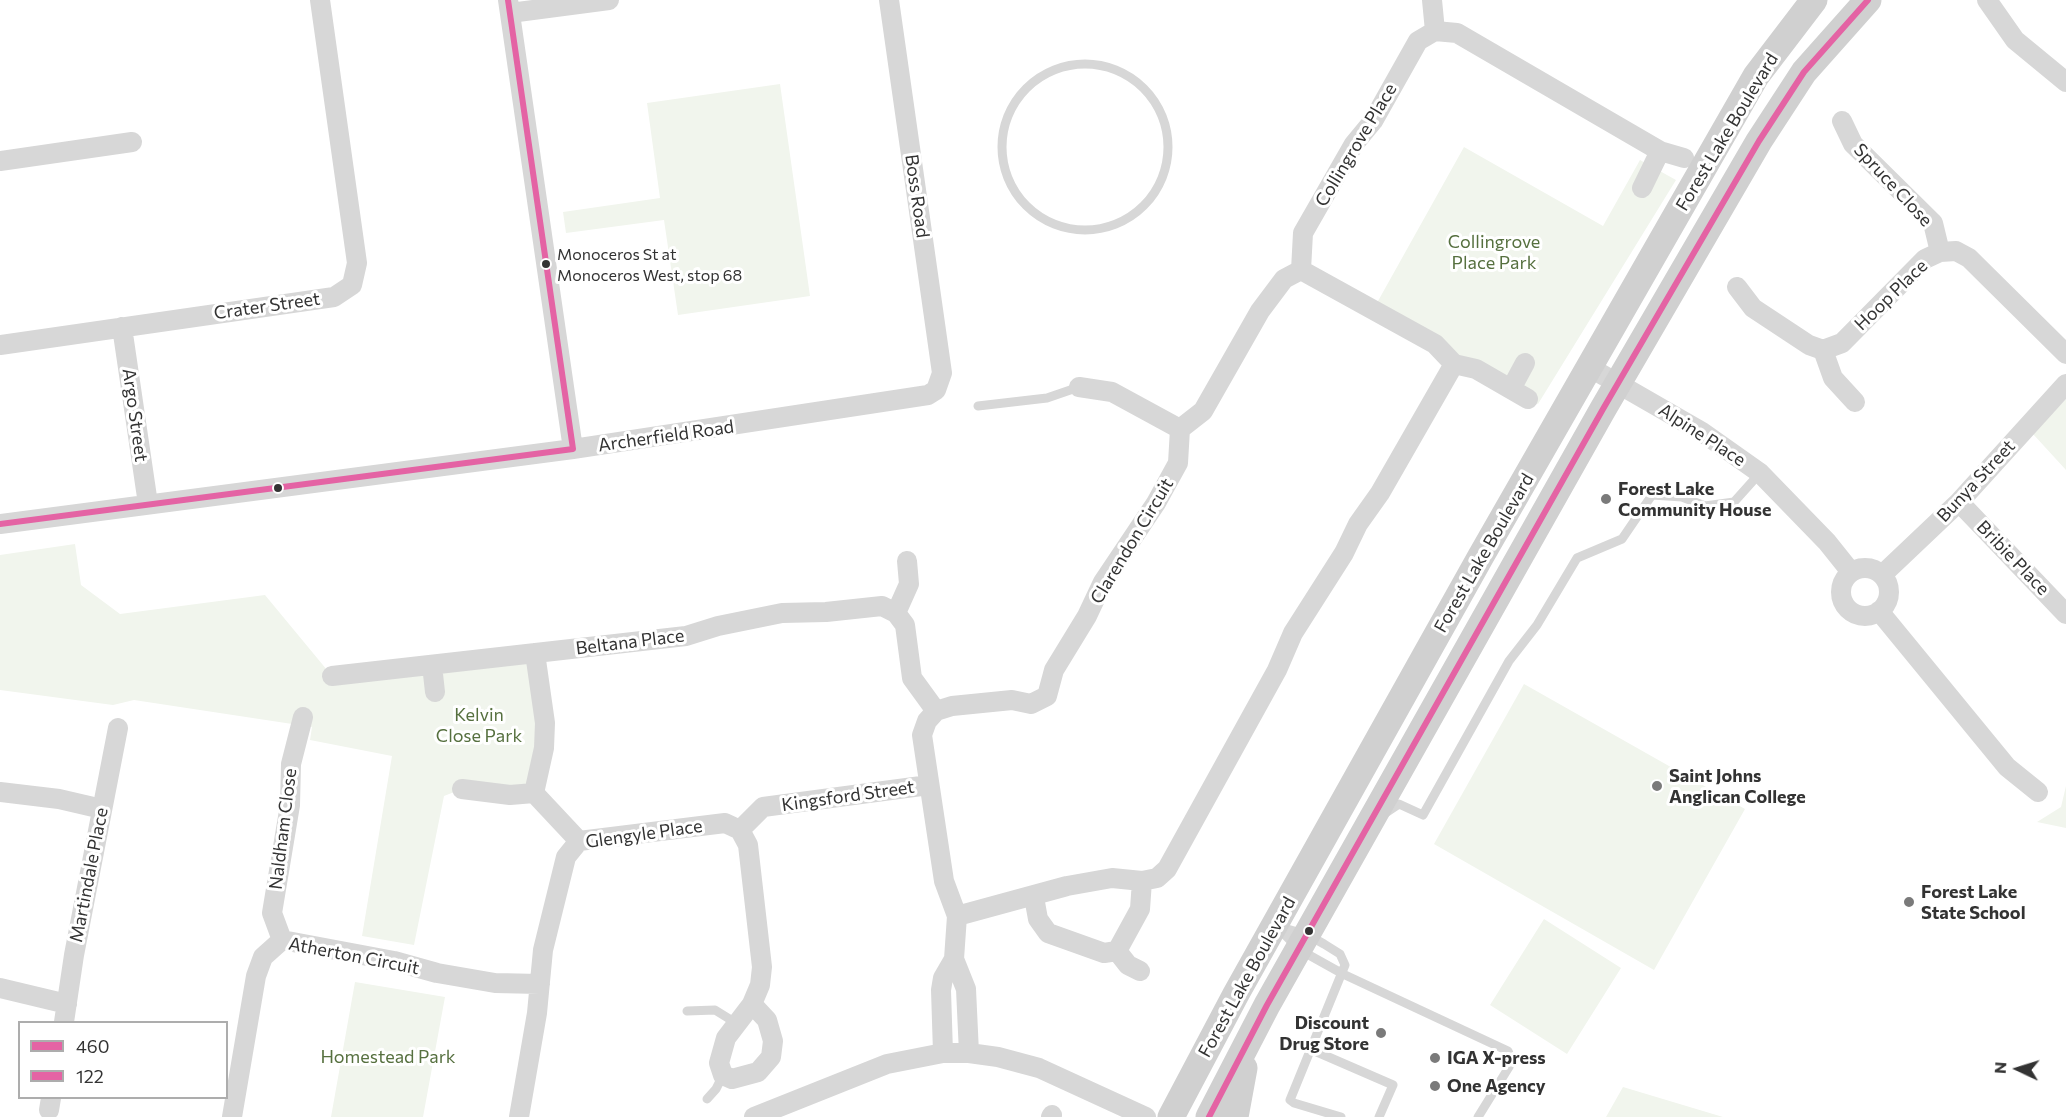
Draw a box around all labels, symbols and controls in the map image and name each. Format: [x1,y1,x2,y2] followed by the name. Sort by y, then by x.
[1671,49,1783,215] street label: Forest Lake Boulevard
[1311,80,1401,210] street label: Collingrove Place
[1849,139,1937,231] street label: Spruce Close
[900,153,934,239] street label: Boss Road
[1448,231,1540,274] park label: Collingrove Place Park
[557,245,742,283] place label: Monoceros St at Monoceros West, stop 68
[1850,255,1932,335] street label: Hoop Place
[540,258,552,270] marker: Monoceros St at Monoceros West, stop 68
[213,288,321,324] street label: Crater Street
[118,367,152,463] street label: Argo Street
[1655,399,1749,471] street label: Alpine Place
[597,416,735,456] street label: Archerfield Road
[1932,435,2020,527] street label: Bunya Street
[1430,470,1538,636] street label: Forest Lake Boulevard
[1086,474,1178,608] street label: Clarendon Circuit
[1618,478,1771,520] place label: Forest Lake Community House
[272,482,284,494] unlabelled marker
[1599,492,1613,506] marker: Forest Lake Community House
[1972,516,2054,600] street label: Bribie Place
[574,625,686,659] street label: Beltana Place
[436,704,522,746] park label: Kelvin Close Park
[1669,765,1806,808] place label: Saint Johns Anglican College
[265,767,301,891] street label: Naldham Close
[780,776,916,816] street label: Kingsford Street
[1650,779,1664,793] marker: Saint Johns Anglican College
[65,806,113,944] street label: Martindale Place
[584,815,704,853] street label: Glengyle Place
[1921,881,2026,924] place label: Forest Lake State School
[1194,893,1300,1061] street label: Forest Lake Boulevard
[1902,895,1916,909] marker: Forest Lake State School
[1303,925,1315,937] unlabelled marker
[287,933,421,979] street label: Atherton Circuit
[1279,1012,1369,1054] place label: Discount Drug Store
[18,1021,228,1099] legend
[1374,1026,1388,1040] marker: Discount Drug Store
[76,1035,109,1057] text: 460
[1988,1039,2048,1099] north arrow
[320,1046,456,1068] park label: Homestead Park
[1447,1047,1546,1069] place label: IGA X-press
[1428,1051,1442,1065] marker: IGA X-press
[1990,1061,2009,1074] text: N
[76,1065,104,1087] text: 122
[1447,1075,1546,1097] place label: One Agency
[1428,1079,1442,1093] marker: One Agency

